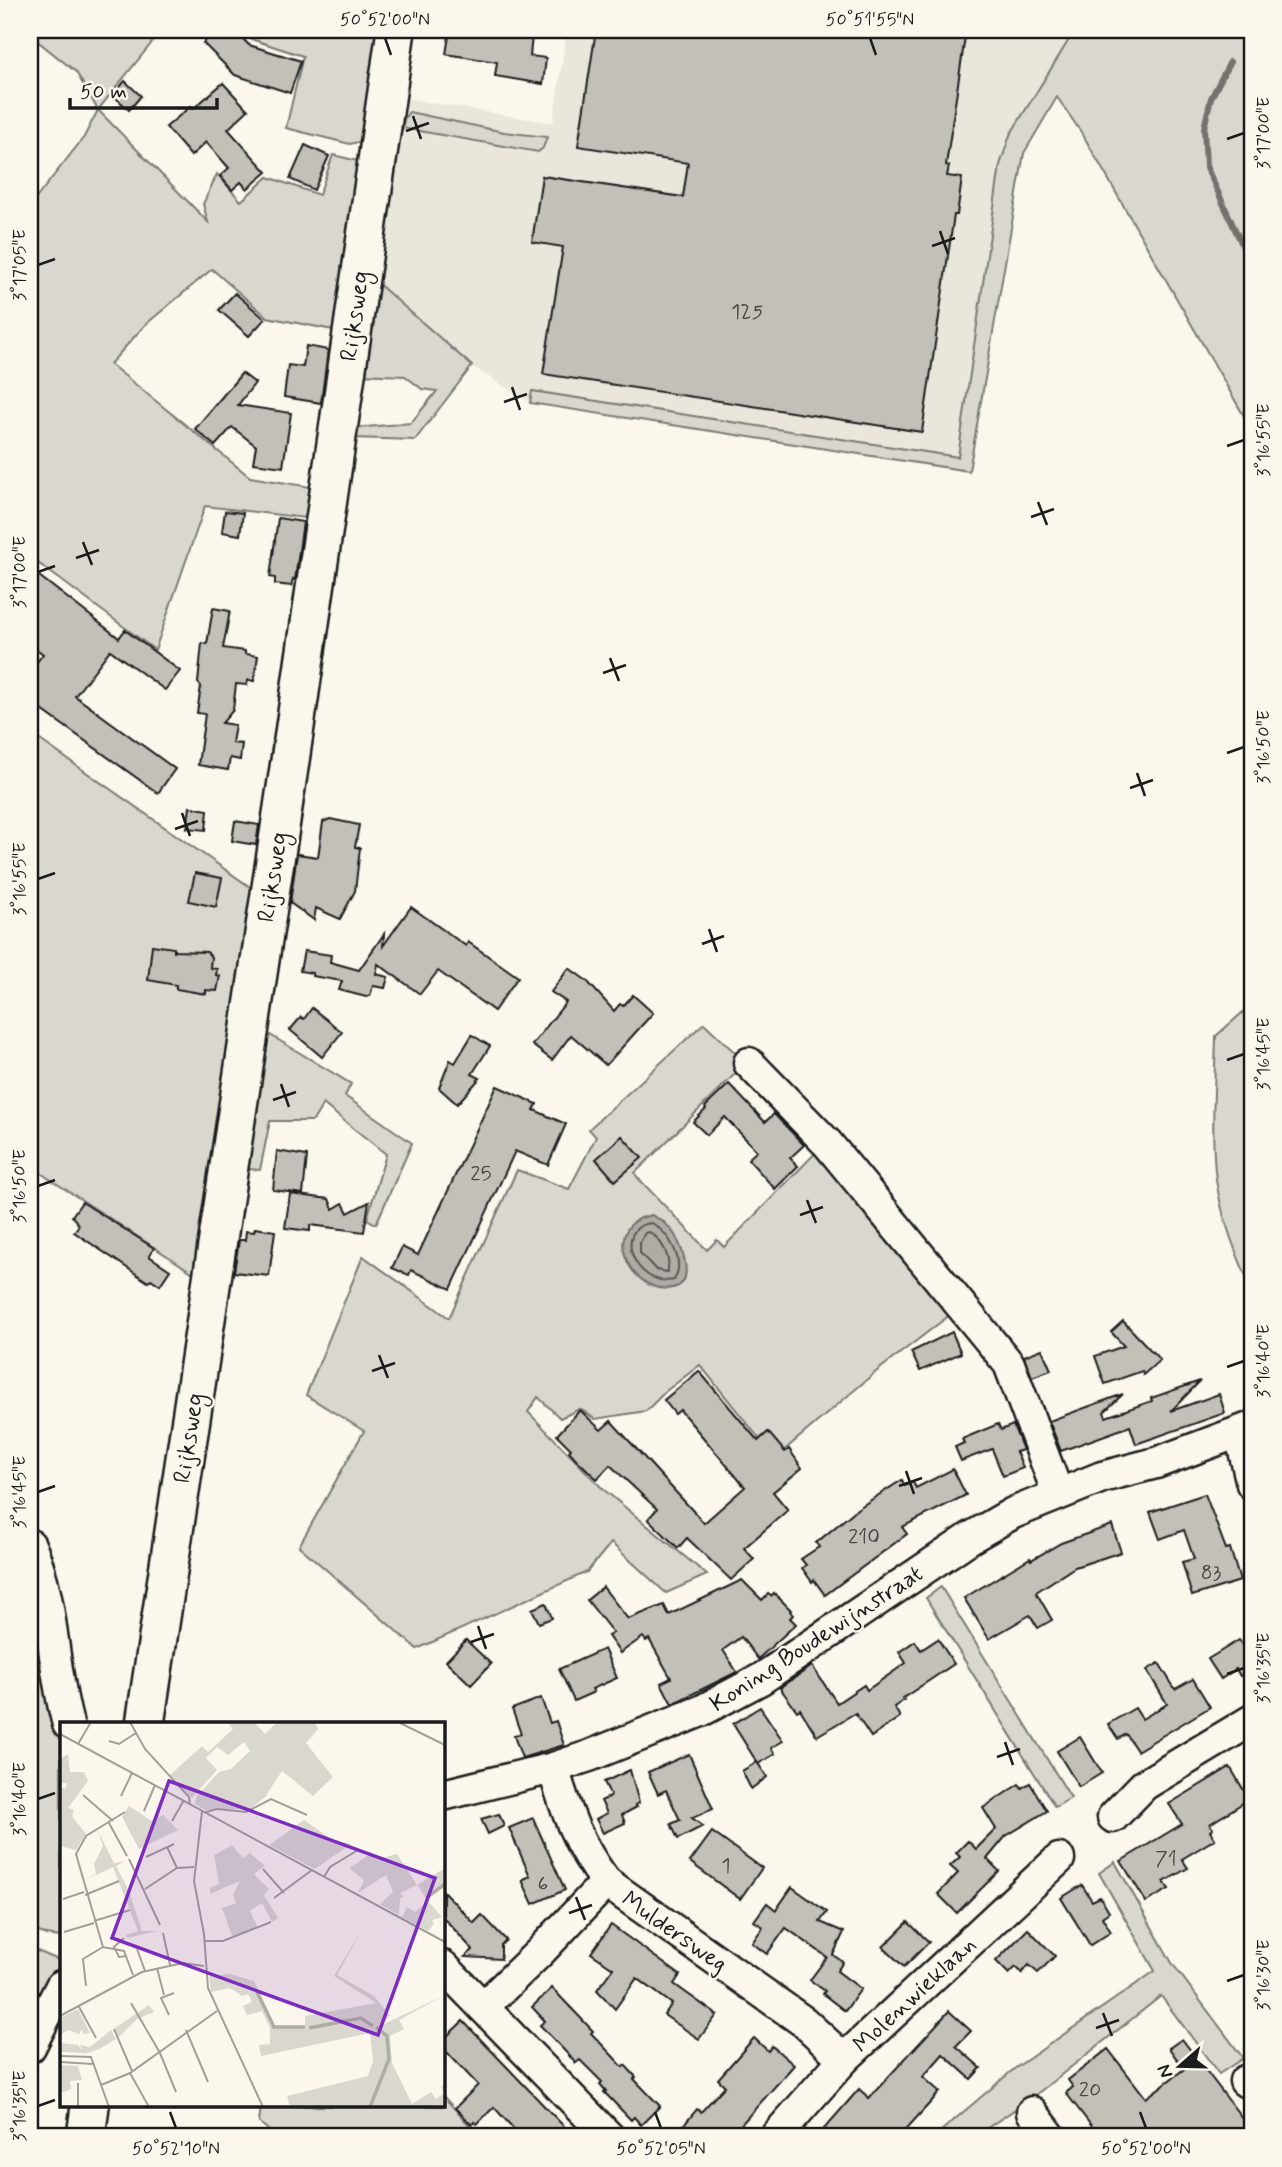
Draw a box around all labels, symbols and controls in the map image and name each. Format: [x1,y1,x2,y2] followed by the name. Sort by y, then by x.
[340,8,430,32] text: 50°52'00"N
[826,8,914,32] text: 50°51'55"N
[70,66,217,110] scale bar
[80,78,127,106] text: 50 m
[1252,97,1276,169] text: 3°17'00"E
[8,229,32,301] text: 3°17'05"E
[334,269,379,364] street label: Rijksweg
[731,298,763,326] house number: 125
[1252,403,1276,477] text: 3°16'55"E
[8,536,32,608] text: 3°17'00"E
[1252,710,1276,784] text: 3°16'50"E
[251,830,298,925] street label: Rijksweg
[8,842,32,916] text: 3°16'55"E
[1252,1017,1276,1091] text: 3°16'45"E
[8,1149,32,1223] text: 3°16'50"E
[470,1160,492,1188] house number: 25
[1252,1324,1276,1398] text: 3°16'40"E
[167,1391,214,1486] street label: Rijksweg
[8,1455,32,1529] text: 3°16'45"E
[848,1523,880,1551] house number: 210
[704,1559,929,1720] street label: Koning Boudewijnstraat
[1201,1559,1221,1587] house number: 83
[1252,1633,1276,1703] text: 3°16'35"E
[60,1722,444,2108] inset map
[8,1762,32,1836] text: 3°16'40"E
[1155,1845,1177,1873] house number: 71
[721,1852,731,1880] house number: 1
[538,1870,548,1898] house number: 6
[615,1884,733,1980] street label: Muldersweg
[847,1930,983,2060] street label: Molenwieklaan
[1252,1939,1276,2011] text: 3°16'30"E
[1146,2030,1216,2100] north arrow
[1152,2061,1179,2082] text: N
[8,2071,32,2141] text: 3°16'35"E
[1079,2076,1101,2104] house number: 20
[132,2137,220,2161] text: 50°52'10"N
[616,2137,706,2161] text: 50°52'05"N
[1101,2137,1191,2161] text: 50°52'00"N

